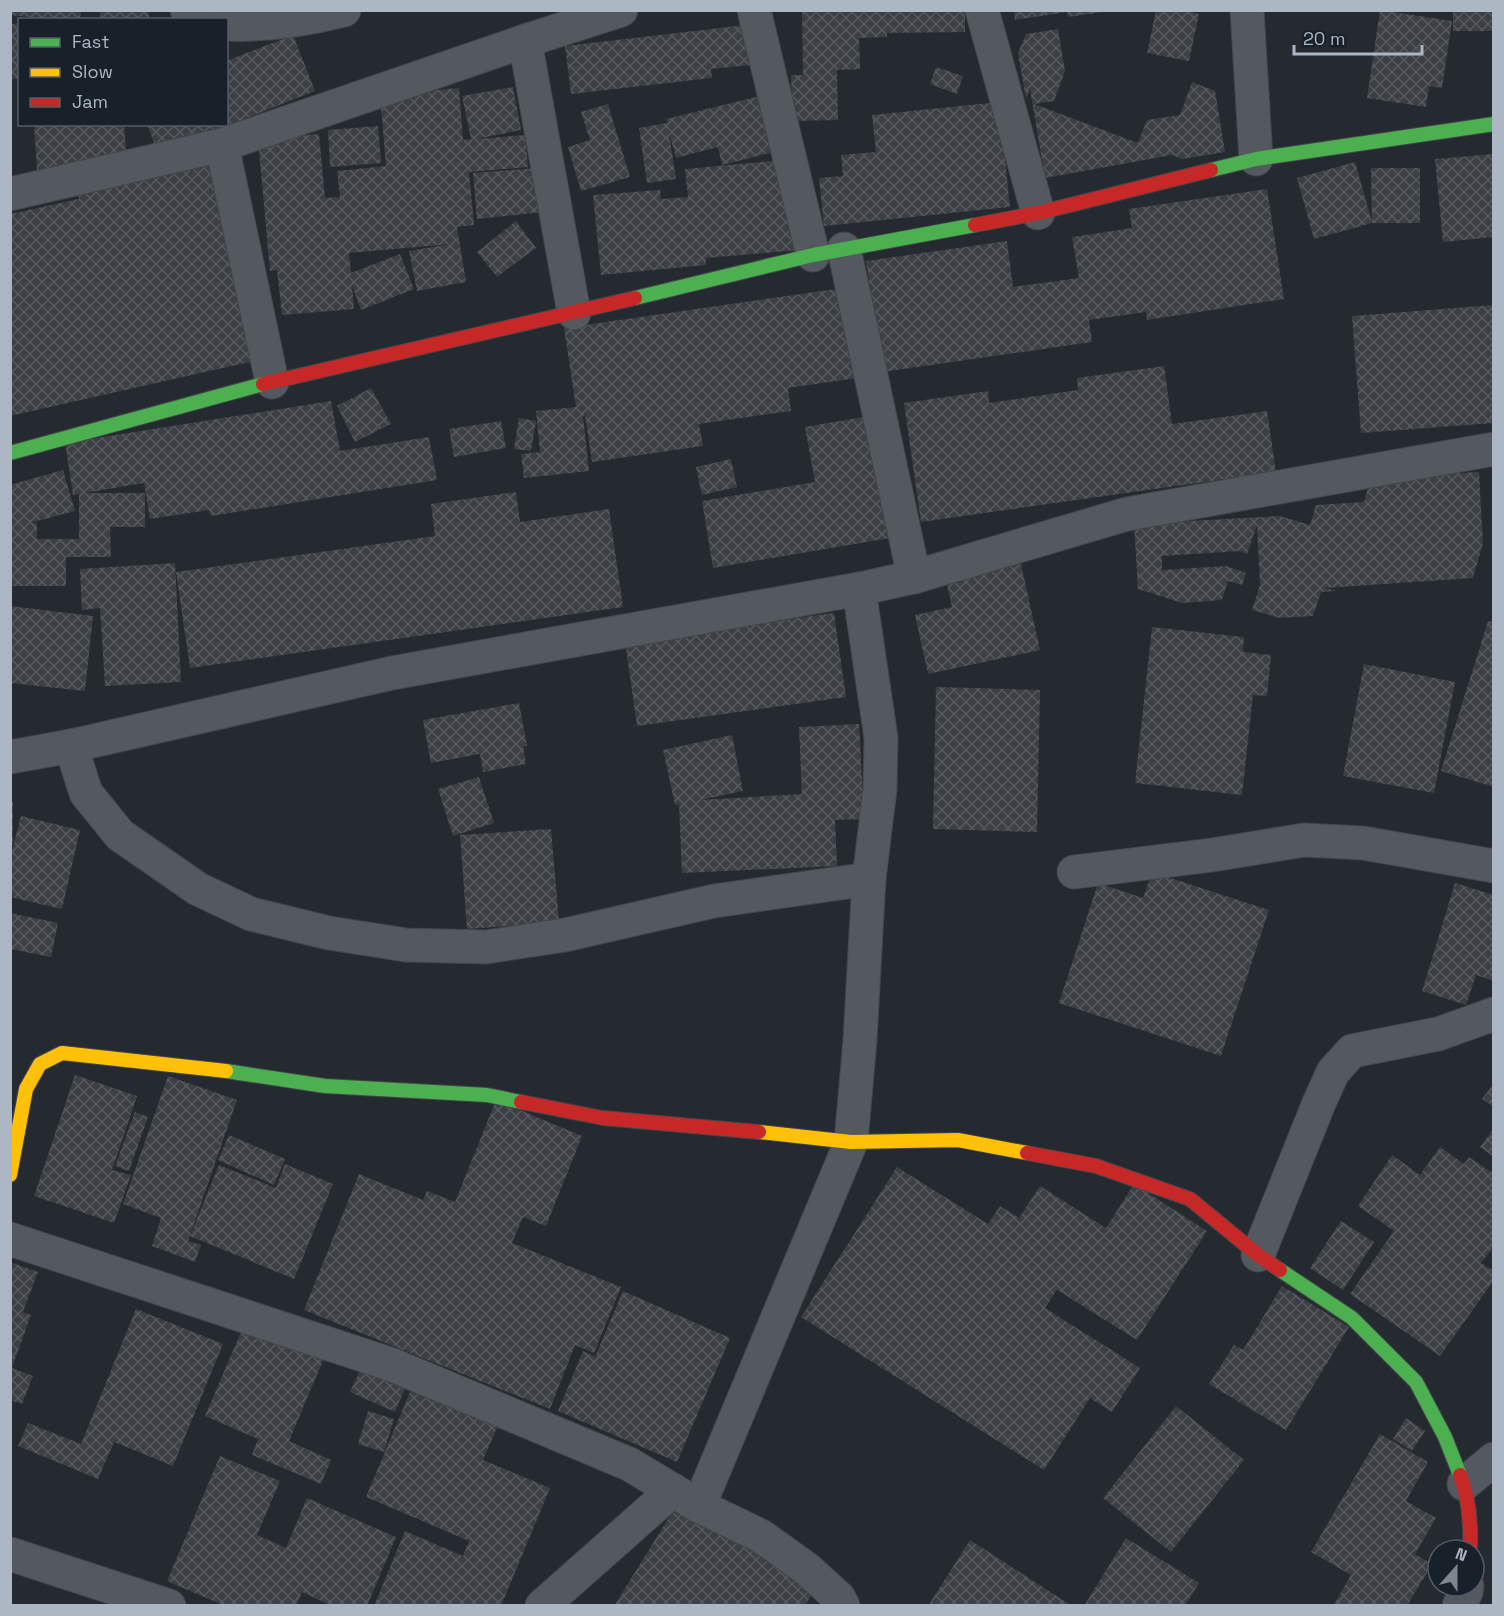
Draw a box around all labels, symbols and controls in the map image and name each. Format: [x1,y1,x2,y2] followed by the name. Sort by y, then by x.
[18,18,228,126] legend
[1294,18,1422,56] scale bar
[1303,27,1346,50] text: 20 m
[72,30,109,53] text: Fast
[72,60,113,83] text: Slow
[72,90,108,113] text: Jam
[1426,1538,1486,1598] north arrow
[1452,1543,1470,1566] text: N

